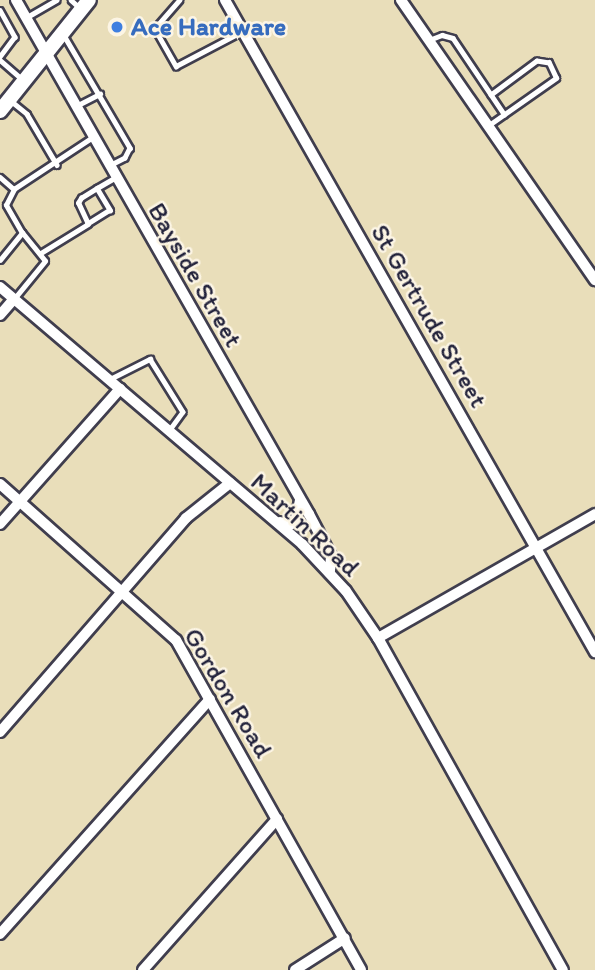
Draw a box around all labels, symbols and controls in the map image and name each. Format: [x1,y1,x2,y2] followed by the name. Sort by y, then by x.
[131,11,287,43] place label: Ace Hardware
[109,19,125,35] marker: Ace Hardware
[141,197,249,353] street label: Bayside Street
[364,219,494,413] street label: St Gertrude Street
[244,467,366,583] street label: Martin Road
[177,623,279,763] street label: Gordon Road

